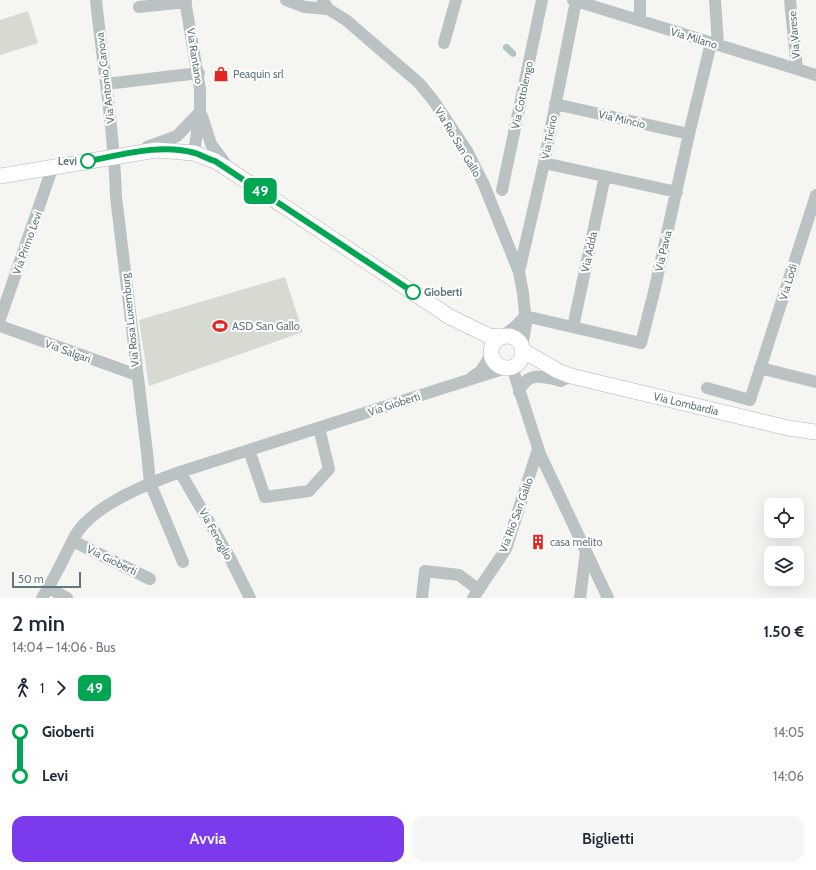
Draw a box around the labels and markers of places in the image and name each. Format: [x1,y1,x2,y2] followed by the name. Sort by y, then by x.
[212,65,230,83] shop icon: Peaquin srl
[233,67,284,81] place label: Peaquin srl
[80,153,96,169] marker: Levi
[58,154,77,168] place label: Levi
[405,284,421,300] marker: Gioberti
[424,285,462,299] place label: Gioberti
[211,317,229,335] sports icon: ASD San Gallo
[232,319,300,333] place label: ASD San Gallo
[529,533,547,551] building icon: casa melito
[550,535,603,549] place label: casa melito

